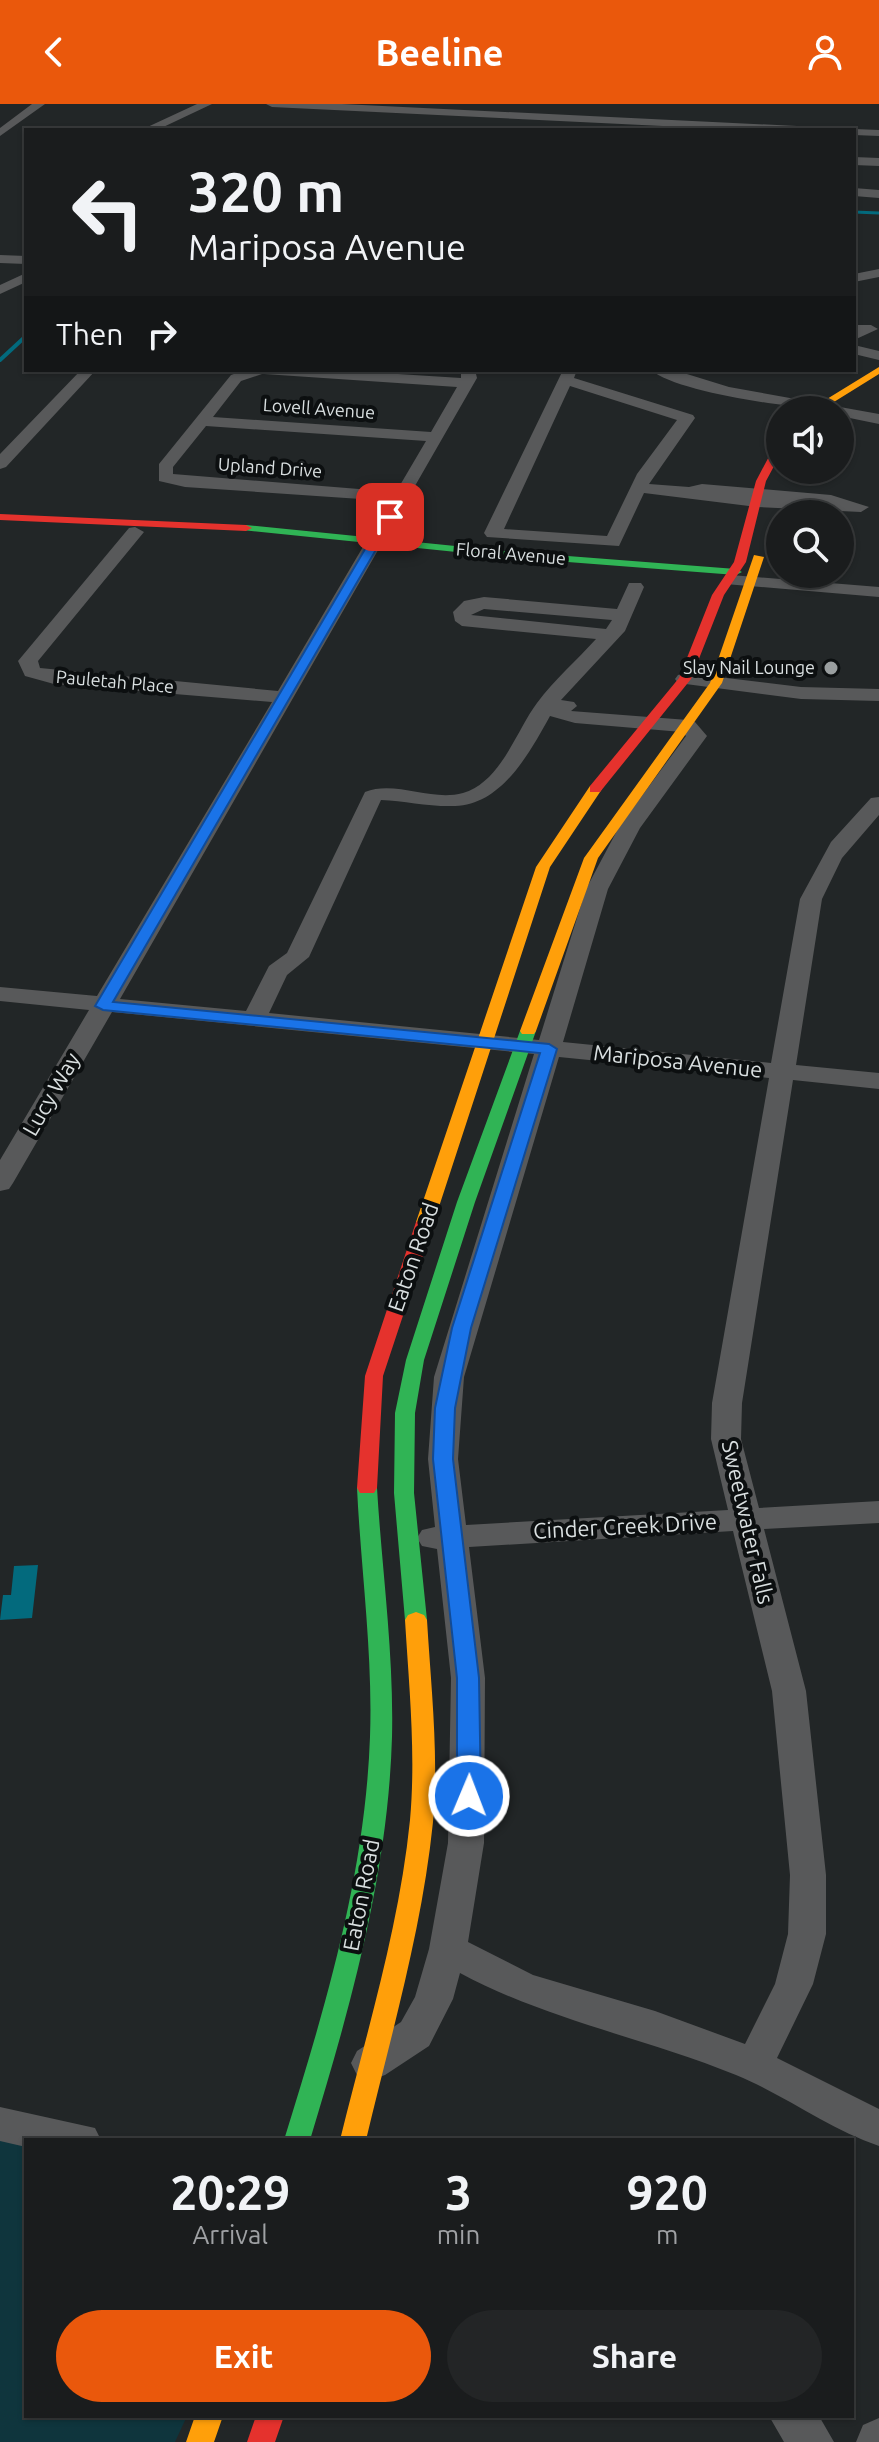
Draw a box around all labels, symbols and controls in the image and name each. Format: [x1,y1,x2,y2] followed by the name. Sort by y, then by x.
[32,30,76,74] icon: back
[803,30,847,74] icon: person
[375,32,504,73] text: Beeline
[56,160,160,264] icon: left
[188,160,344,223] text: 320 m
[188,226,466,267] text: Mariposa Avenue
[140,312,184,356] icon: right
[56,317,124,351] text: Then
[262,394,376,422] street label: Lovell Avenue
[766,396,854,588] map controls
[766,396,854,484] button: sound
[217,453,323,481] street label: Upland Drive
[356,483,424,551] pin
[368,495,412,539] icon: arrive
[766,500,854,588] button: search
[455,538,567,568] street label: Floral Avenue
[683,657,815,677] place label: Slay Nail Lounge
[822,659,840,677] marker: Slay Nail Lounge
[55,666,175,696] street label: Pauletah Place
[592,1039,764,1082] street label: Mariposa Avenue
[17,1047,85,1140] street label: Lucy Way
[382,1199,443,1315] street label: Eaton Road
[718,1438,779,1606] street label: Sweetwater Falls
[532,1508,718,1543] street label: Cinder Creek Drive
[427,1754,511,1838] position arrow
[337,1837,384,1953] street label: Eaton Road
[170,2165,290,2219] text: 20:29
[445,2165,472,2219] text: 3
[627,2165,708,2219] text: 920
[192,2220,268,2249] text: Arrival
[437,2220,480,2249] text: min
[656,2220,678,2249] text: m
[56,2310,431,2402] button: Exit
[447,2310,822,2402] button: Share

